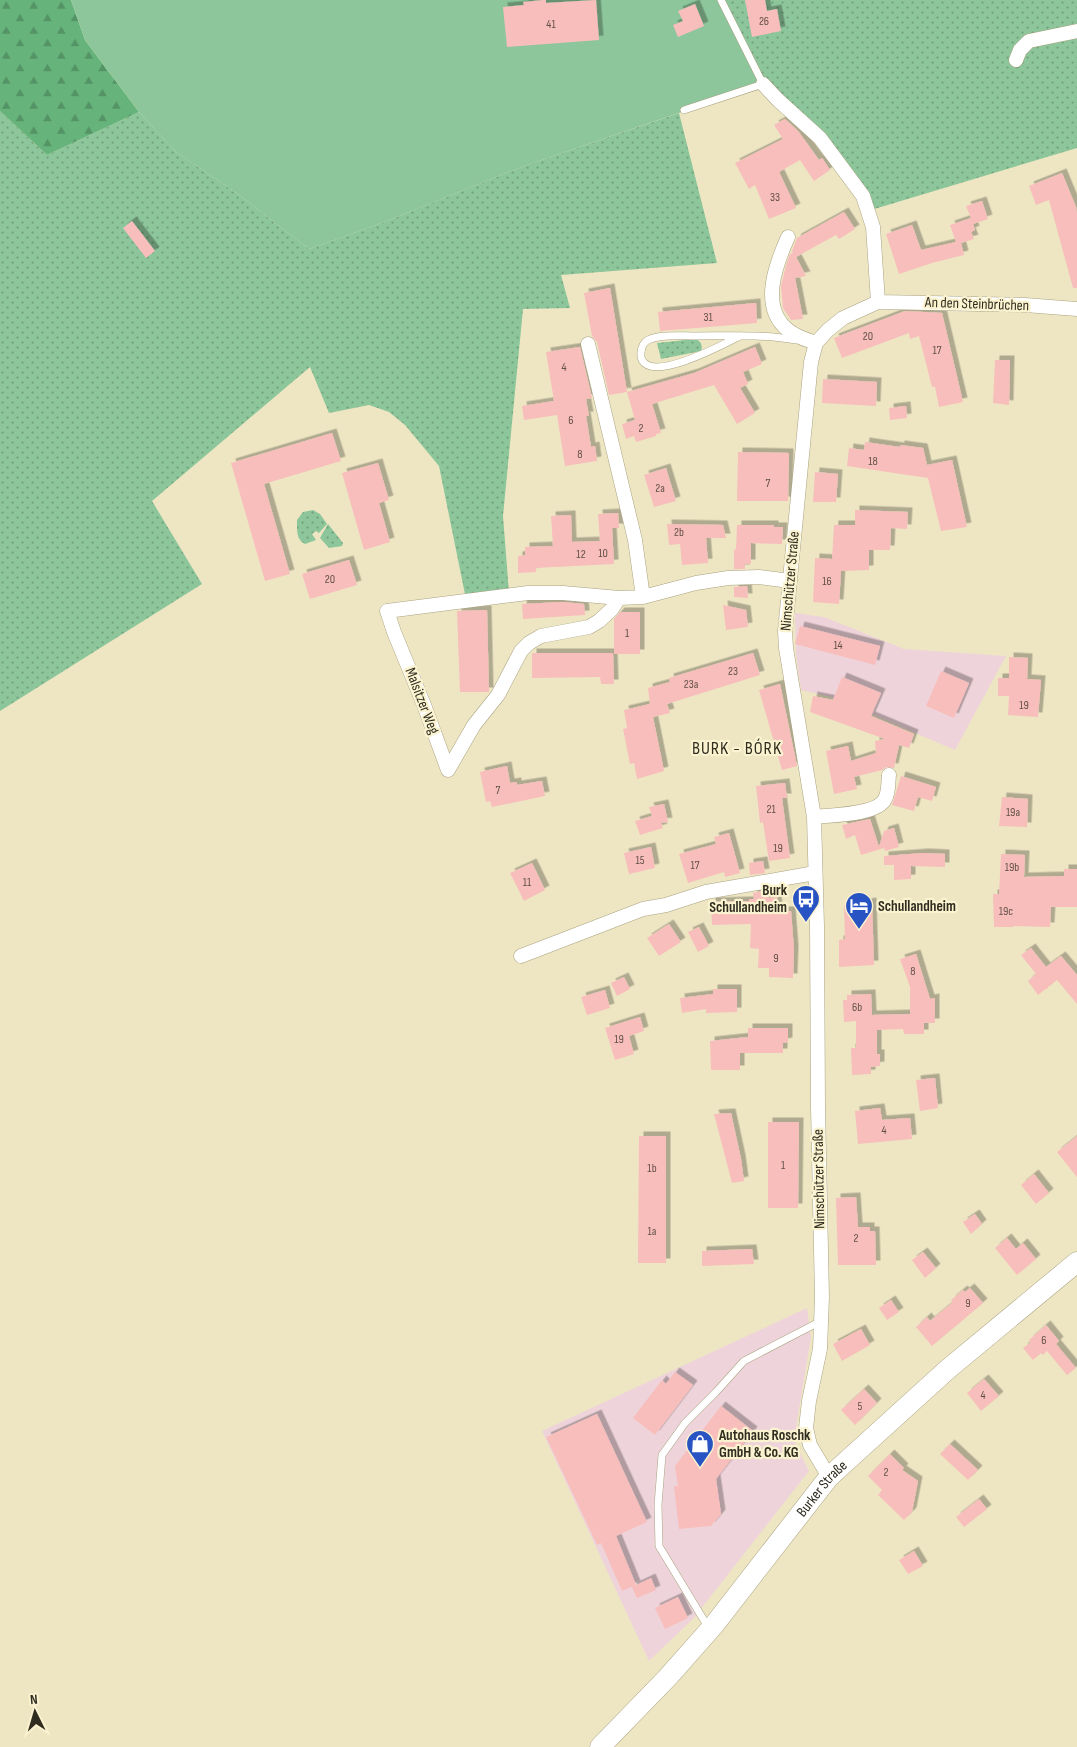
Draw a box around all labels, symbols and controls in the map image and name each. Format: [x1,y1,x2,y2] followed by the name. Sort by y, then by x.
[759,14,769,29] house number: 26
[546,17,556,32] house number: 41
[770,190,780,205] house number: 33
[924,293,1029,315] street label: An den Steinbrüchen
[703,310,713,325] house number: 31
[863,329,873,344] house number: 20
[933,343,942,358] house number: 17
[561,360,567,375] house number: 4
[568,413,574,428] house number: 6
[639,421,644,436] house number: 2
[577,447,583,462] house number: 8
[868,454,878,469] house number: 18
[766,476,771,491] house number: 7
[655,481,665,496] house number: 2a
[674,525,684,540] house number: 2b
[776,530,804,632] street label: Nimschützer Straße
[598,546,608,561] house number: 10
[576,547,586,562] house number: 12
[325,572,335,587] house number: 20
[822,574,832,589] house number: 16
[625,626,630,641] house number: 1
[833,638,843,653] house number: 14
[728,664,738,679] house number: 23
[401,665,443,737] street label: Malsitzer Weg
[684,677,699,692] house number: 23a
[1019,698,1029,713] house number: 19
[692,738,782,759] district label: BURK - BÓRK
[496,783,501,798] house number: 7
[766,802,776,817] house number: 21
[1006,805,1020,820] house number: 19a
[773,841,783,856] house number: 19
[635,853,645,868] house number: 15
[691,858,700,873] house number: 17
[1005,860,1019,875] house number: 19b
[523,875,532,890] house number: 11
[709,881,788,917] place label: Burk Schullandheim
[791,884,821,923] bus stop icon: Burk Schullandheim
[844,891,874,930] hotel icon: Schullandheim
[878,897,956,916] place label: Schullandheim
[999,904,1013,919] house number: 19c
[773,951,779,966] house number: 9
[910,964,916,979] house number: 8
[852,1000,862,1015] house number: 6b
[614,1032,624,1047] house number: 19
[881,1123,887,1138] house number: 4
[809,1129,829,1229] street label: Nimschützer Straße
[781,1158,786,1173] house number: 1
[647,1161,657,1176] house number: 1b
[648,1224,657,1239] house number: 1a
[854,1231,859,1246] house number: 2
[965,1296,971,1311] house number: 9
[1041,1333,1047,1348] house number: 6
[980,1388,986,1403] house number: 4
[858,1399,863,1414] house number: 5
[718,1426,811,1462] place label: Autohaus Roschk GmbH & Co. KG
[685,1429,715,1468] shop icon: Autohaus Roschk GmbH & Co. KG
[792,1456,851,1521] street label: Burker Straße
[884,1465,889,1480] house number: 2
[10,1687,60,1737] north arrow
[29,1691,38,1708] text: N

